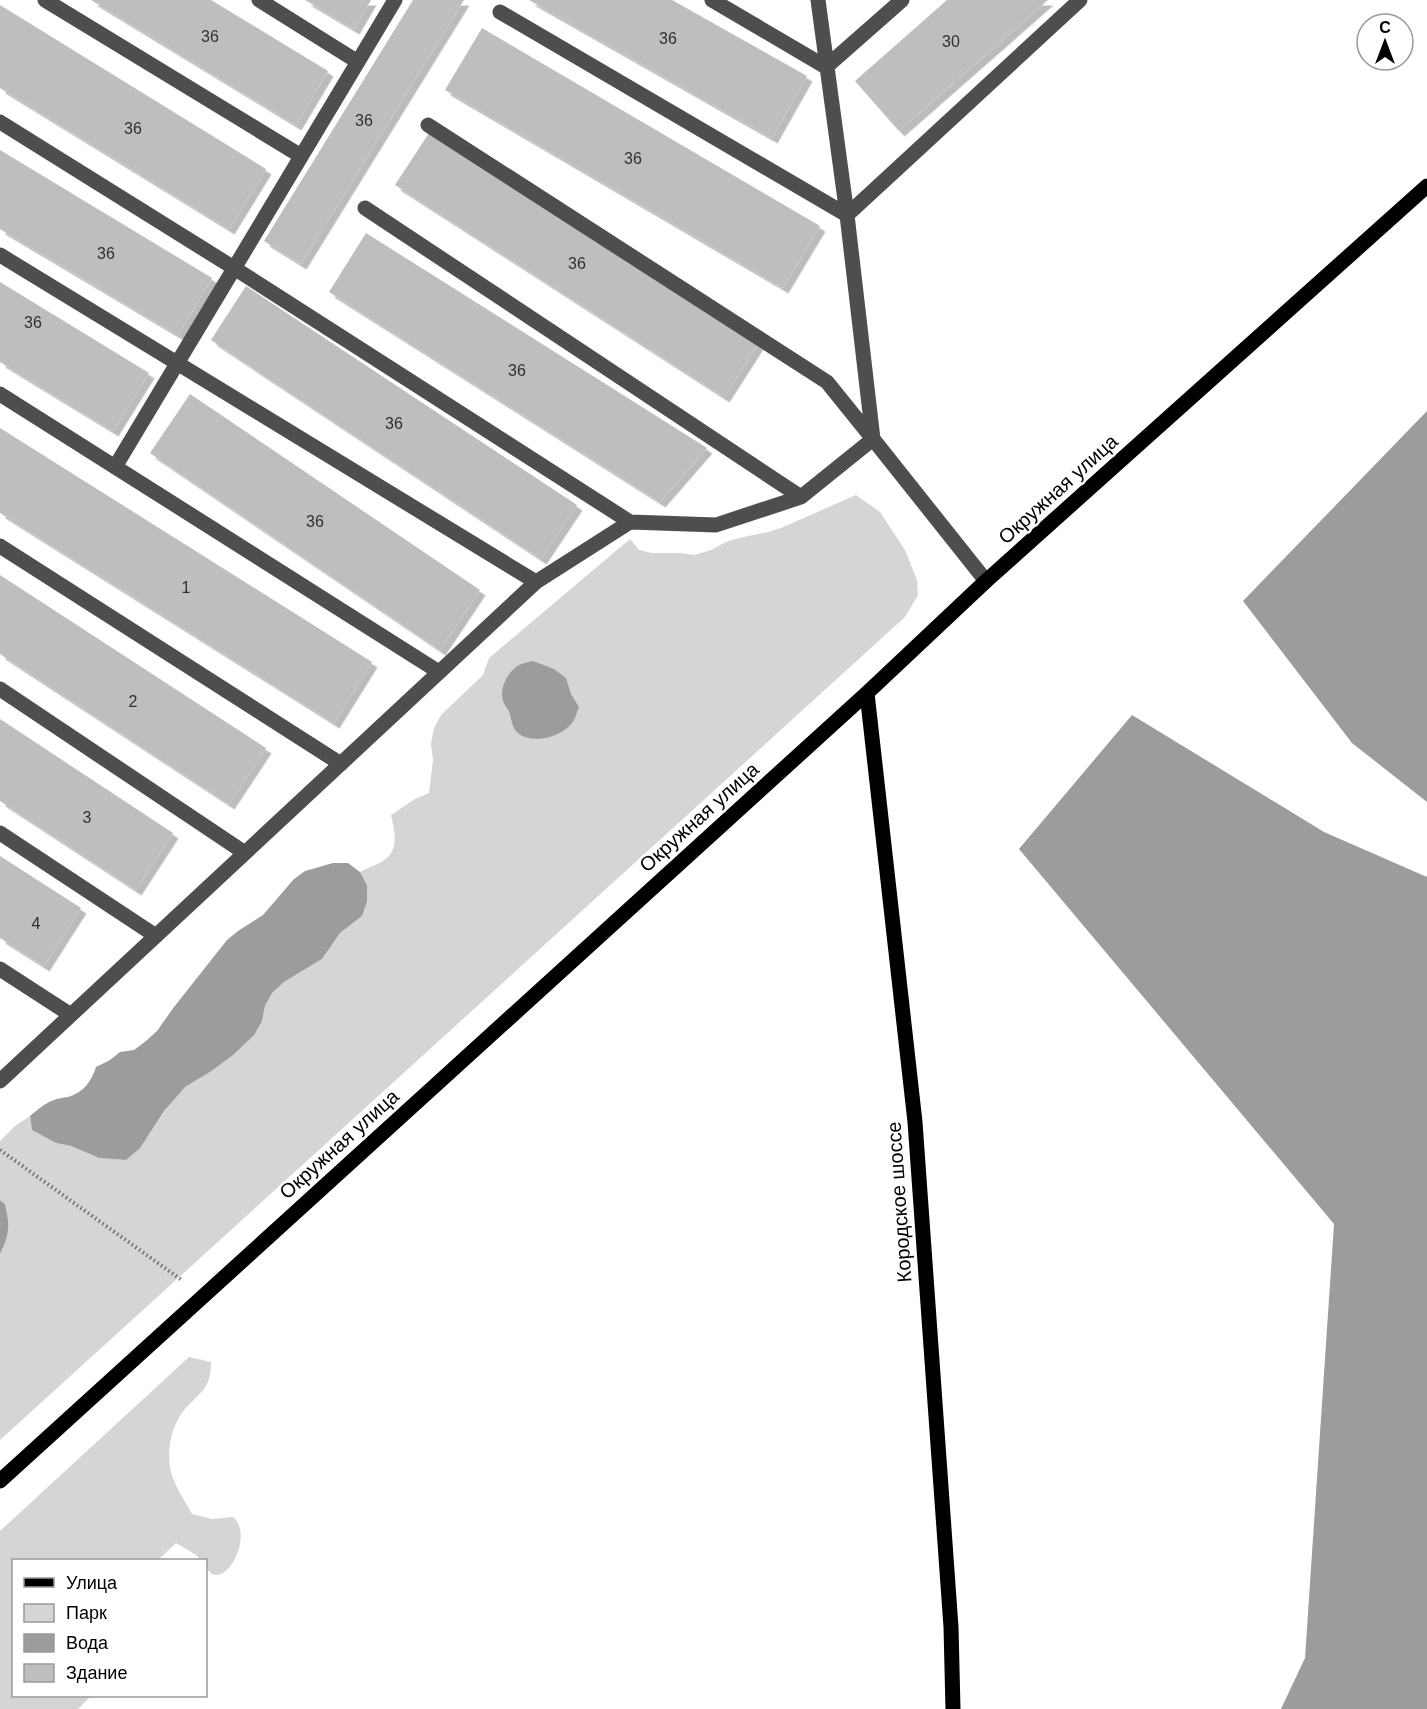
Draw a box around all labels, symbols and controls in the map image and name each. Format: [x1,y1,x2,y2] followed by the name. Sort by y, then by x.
[1355,12,1415,72] north arrow
[1379,19,1391,36] text: С
[201,28,219,45] house number: 36
[659,30,677,47] house number: 36
[942,33,960,50] house number: 30
[355,112,373,129] house number: 36
[124,120,142,137] house number: 36
[624,150,642,167] house number: 36
[97,245,115,262] house number: 36
[568,255,586,272] house number: 36
[24,314,42,331] house number: 36
[508,362,526,379] house number: 36
[385,415,403,432] house number: 36
[994,429,1123,548] street label: Окружная улица
[306,513,324,530] house number: 36
[182,579,191,596] house number: 1
[129,693,138,710] house number: 2
[635,757,764,876] street label: Окружная улица
[83,809,92,826] house number: 3
[32,915,41,932] house number: 4
[275,1084,404,1203] street label: Окружная улица
[882,1121,916,1283] street label: Кородское шоссе
[12,1559,207,1697] legend
[66,1573,118,1593] text: Улица
[66,1603,107,1623] text: Парк
[66,1633,109,1653] text: Вода
[66,1663,127,1683] text: Здание

